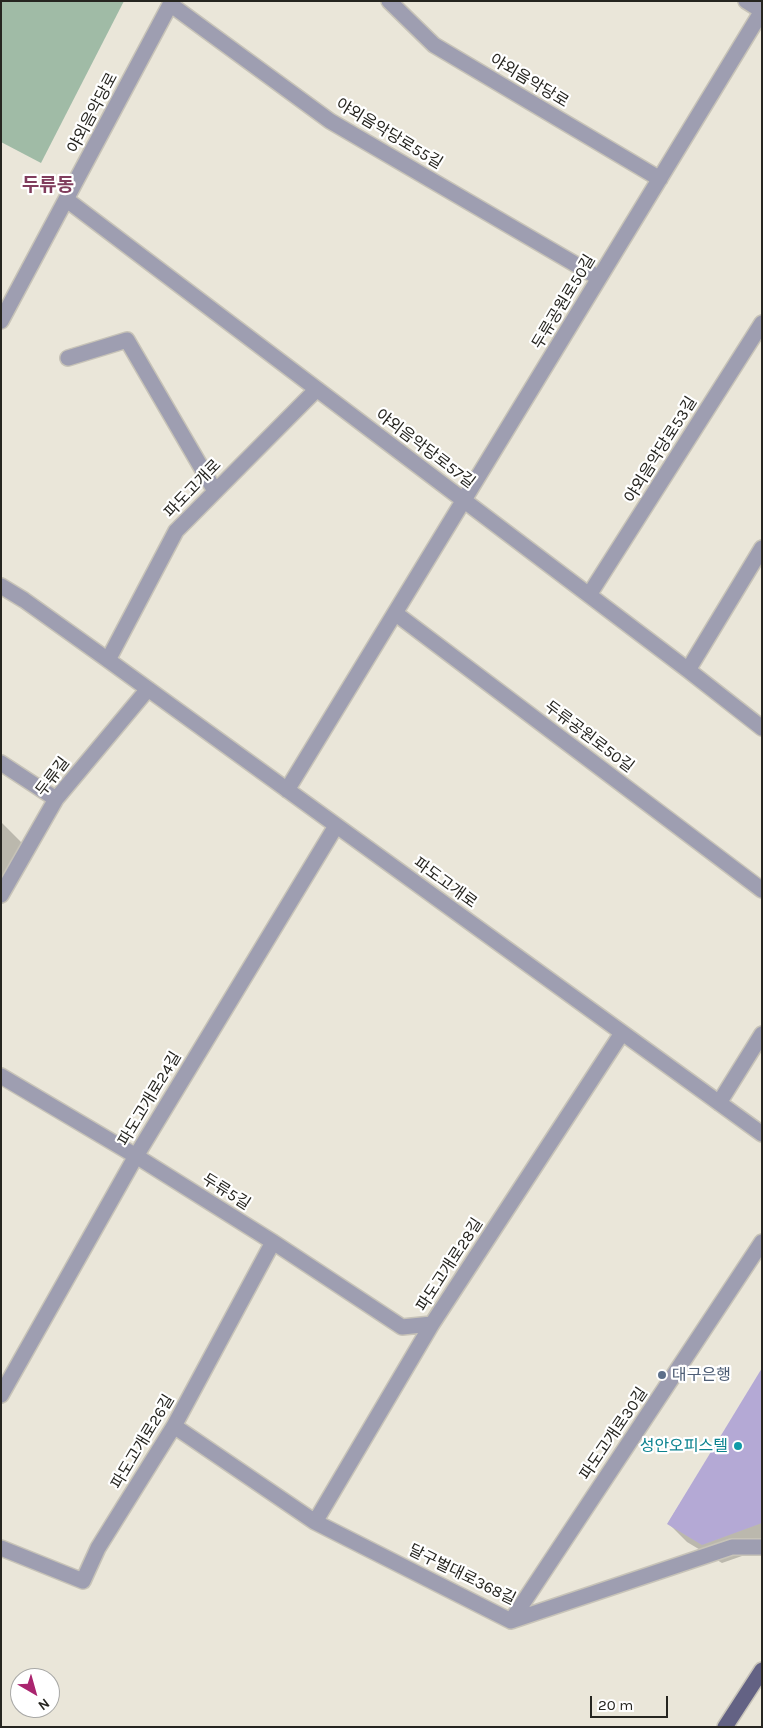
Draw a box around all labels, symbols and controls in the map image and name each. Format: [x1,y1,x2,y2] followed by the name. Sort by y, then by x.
[486,50,572,112] street label: 야외음악당로
[64,70,122,156] street label: 야외음악당로
[332,95,446,173] street label: 야외음악당로55길
[22,175,74,197] district label: 두류동
[528,251,600,353] street label: 두류공원로50길
[621,393,701,507] street label: 야외음악당로53길
[371,405,479,493] street label: 야외음악당로57길
[161,456,225,522] street label: 파도고개로
[541,697,637,777] street label: 두류공원로50길
[32,754,74,800] street label: 두류길
[410,854,480,912] street label: 파도고개로
[114,1048,186,1150] street label: 파도고개로24길
[198,1170,254,1214] street label: 두류5길
[413,1215,487,1315] street label: 파도고개로28길
[672,1365,731,1385] place label: 대구은행
[656,1369,668,1381] marker: 대구은행
[576,1384,652,1484] street label: 파도고개로30길
[107,1391,179,1493] street label: 파도고개로26길
[640,1436,728,1456] place label: 성안오피스텔
[732,1440,744,1452] marker: 성안오피스텔
[405,1541,519,1609] street label: 달구벌대로368길
[10,1668,60,1718] north arrow
[593,1686,670,1718] scale bar
[35,1695,53,1714] text: N
[598,1696,633,1714] text: 20 m

